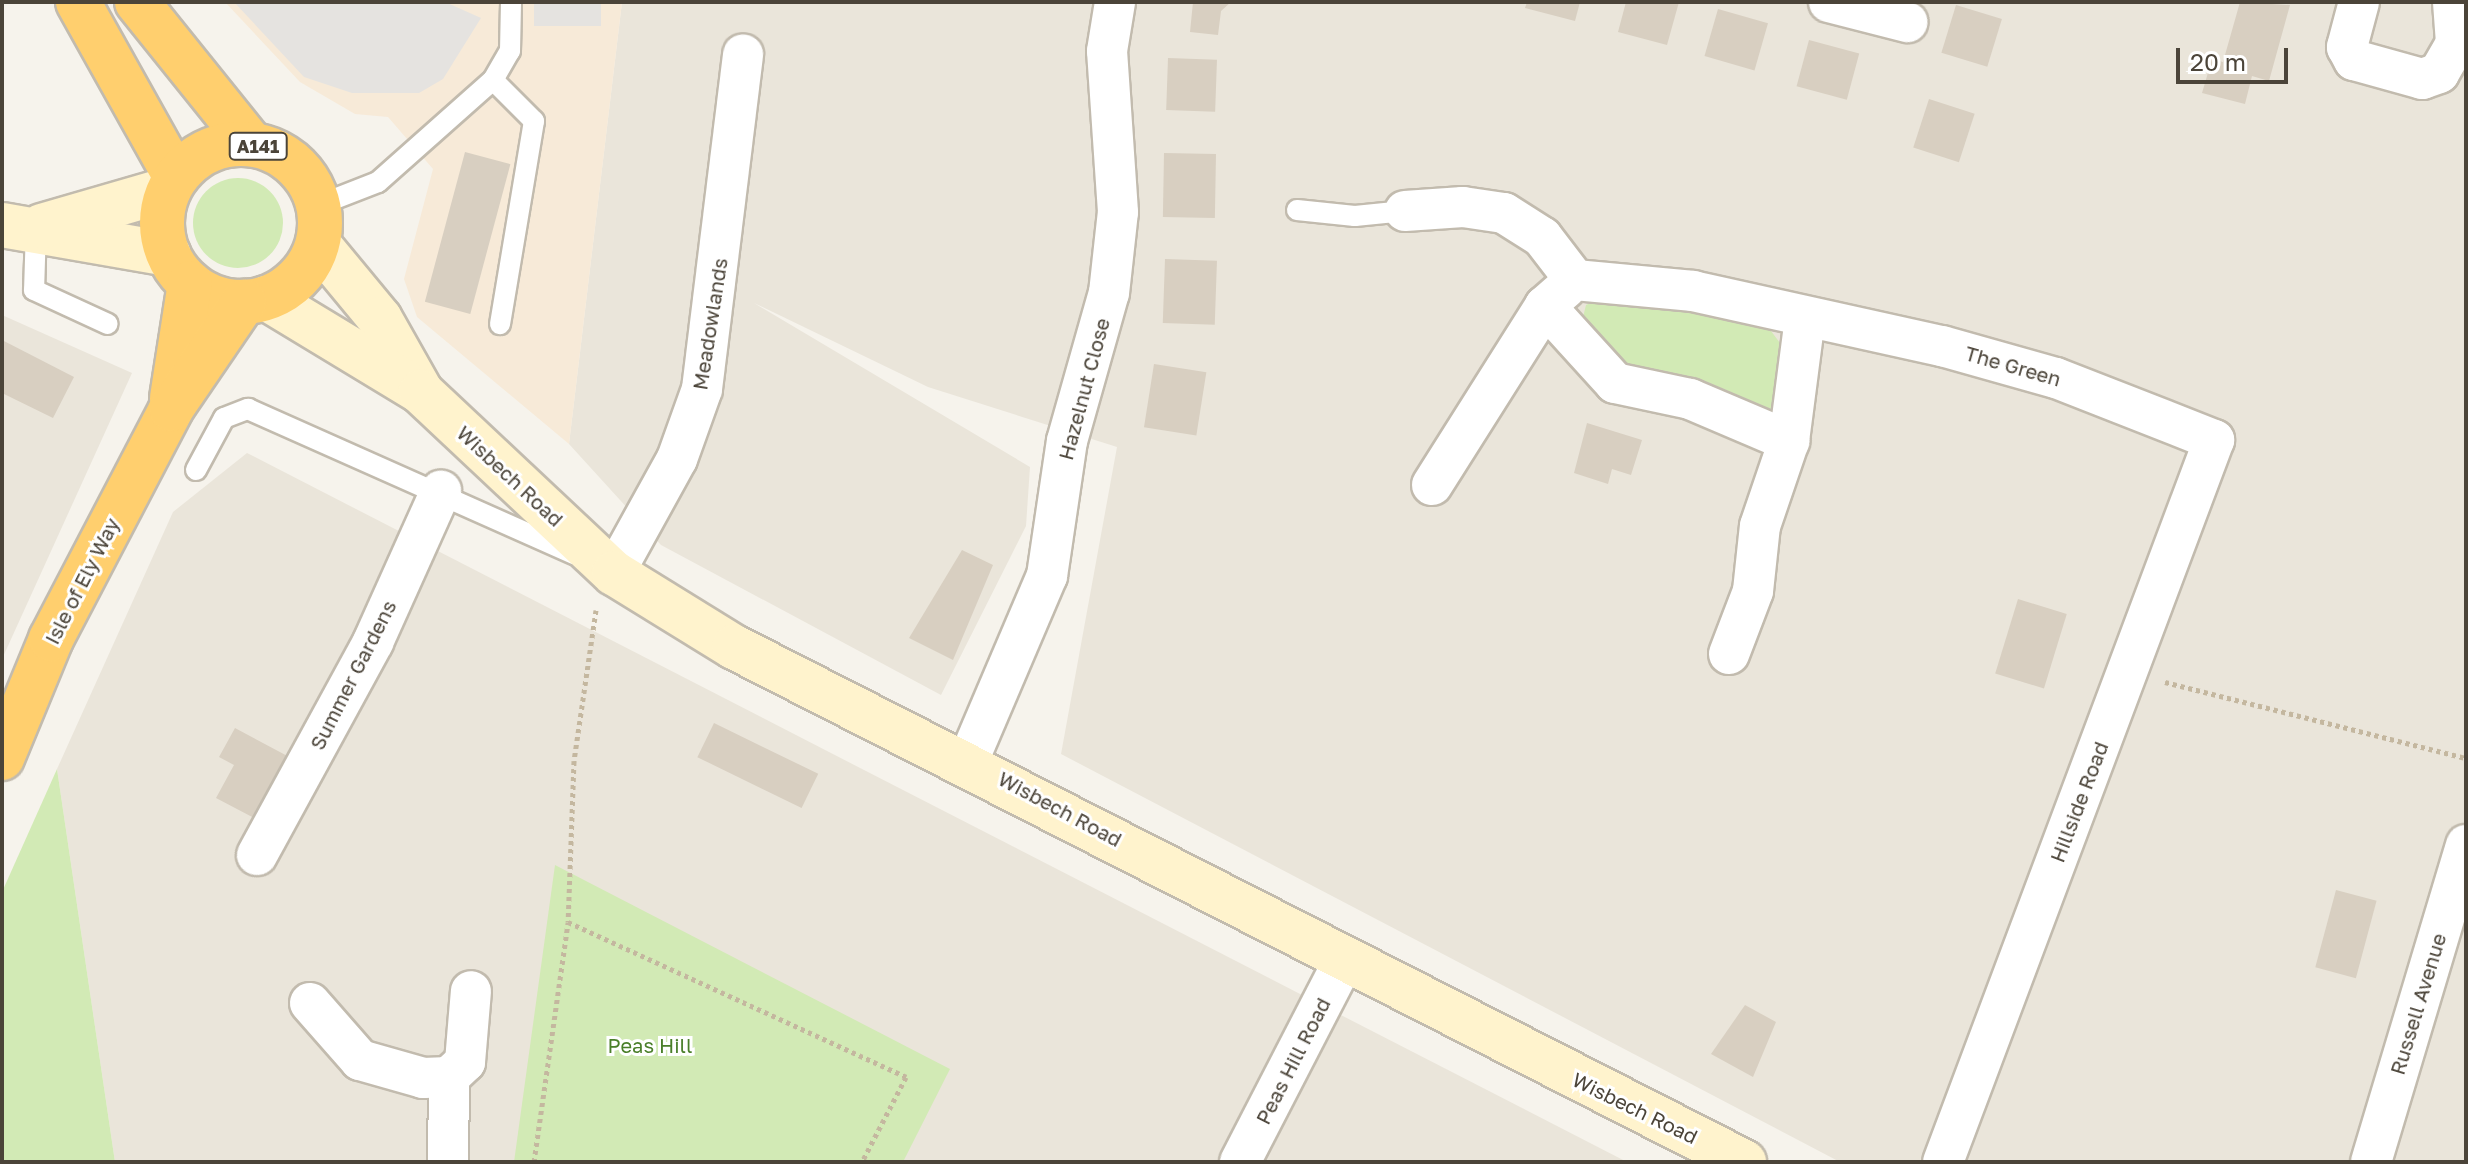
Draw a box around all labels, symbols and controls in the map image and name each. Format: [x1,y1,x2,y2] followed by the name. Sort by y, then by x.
[2180,32,2292,82] scale bar
[2190,47,2246,76] text: 20 m
[228,132,288,160] road number: A141
[688,256,732,392] street label: Meadowlands
[1054,315,1114,463] street label: Hazelnut Close
[1962,341,2064,391] street label: The Green
[452,421,568,531] street label: Wisbech Road
[40,514,124,648] street label: Isle of Ely Way
[305,596,401,754] street label: Summer Gardens
[2045,738,2113,866] street label: Hillside Road
[994,766,1126,852] street label: Wisbech Road
[2385,930,2451,1078] street label: Russell Avenue
[1251,994,1335,1128] street label: Peas Hill Road
[608,1033,692,1057] park label: Peas Hill
[1569,1067,1701,1149] street label: Wisbech Road

